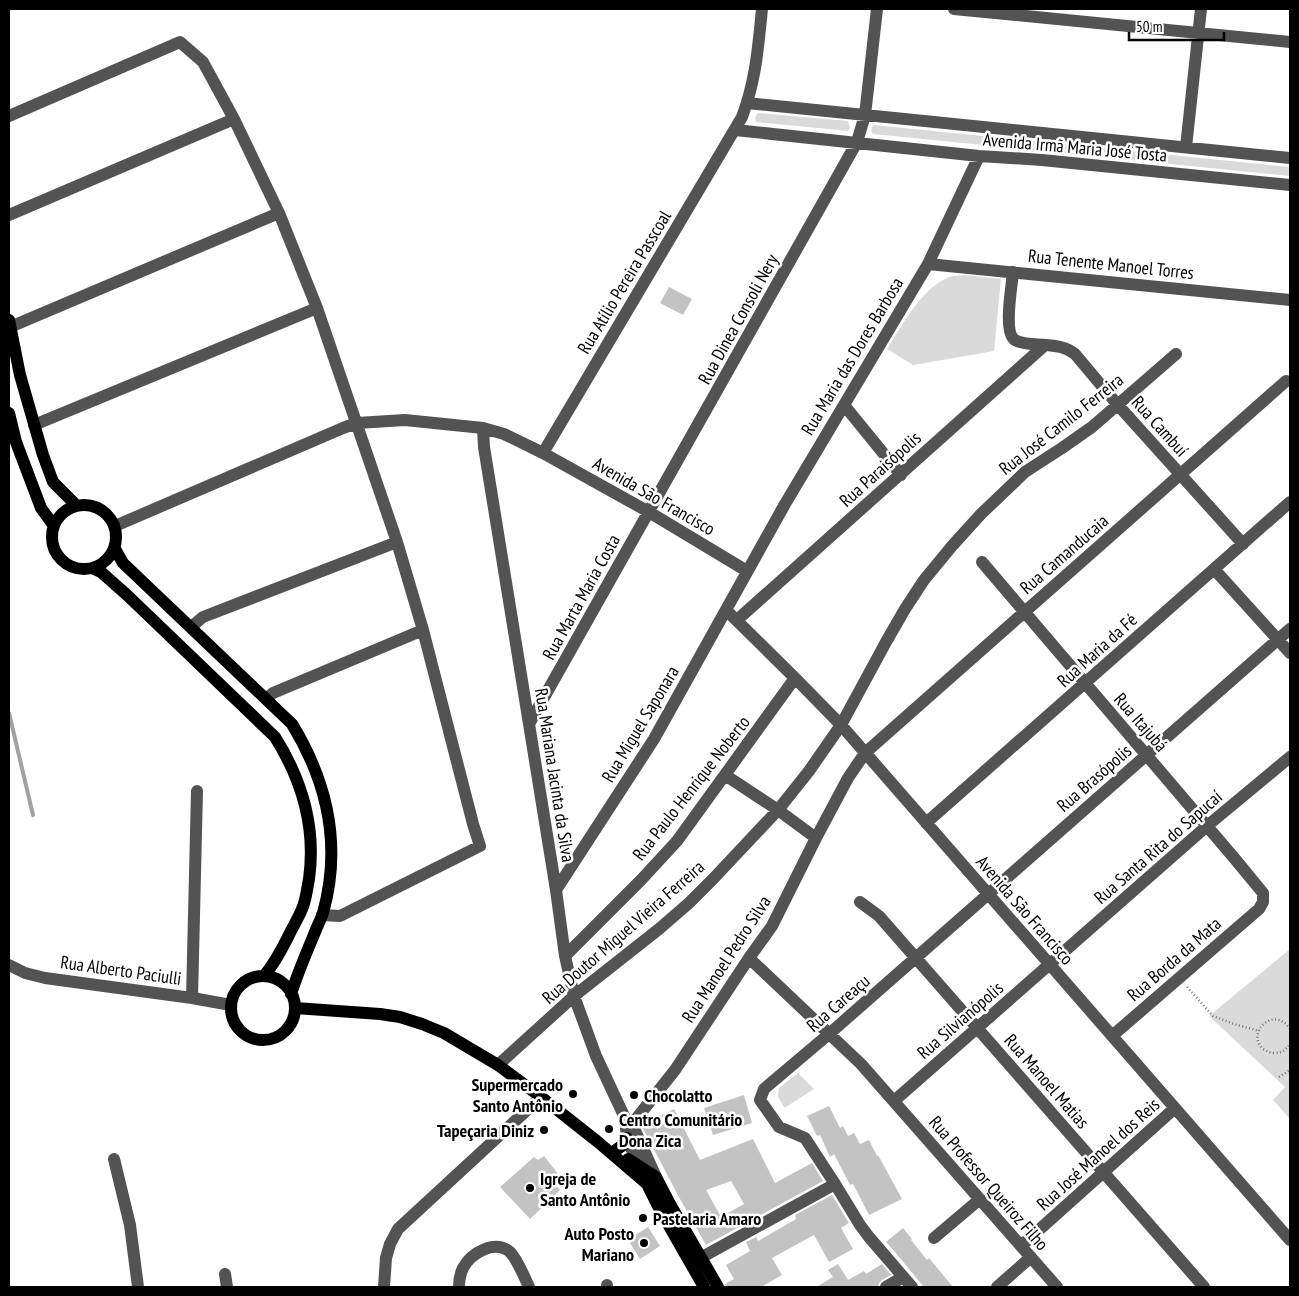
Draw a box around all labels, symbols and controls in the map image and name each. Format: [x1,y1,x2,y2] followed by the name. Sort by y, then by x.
[1129,10,1224,42] scale bar
[1136,17,1162,36] text: 50 m
[982,128,1168,166] street label: Avenida Irmã Maria José Tosta
[572,205,676,358] street label: Rua Atílio Pereira Passcoal
[1027,244,1195,284] street label: Rua Tenente Manoel Torres
[693,250,783,388] street label: Rua Dinea Consoli Nery
[796,273,908,439] street label: Rua Maria das Dores Barbosa
[994,368,1128,480] street label: Rua José Camilo Ferreira
[1127,391,1193,461] street label: Rua Cambuí
[834,426,926,512] street label: Rua Paraisópolis
[589,452,719,540] street label: Avenida São Francisco
[1015,509,1113,599] street label: Rua Camanducaia
[537,530,625,664] street label: Rua Marta Maria Costa
[1052,608,1142,692] street label: Rua Maria da Fé
[596,662,684,786] street label: Rua Miguel Saponara
[530,686,580,864] street label: Rua Mariana Jacinta da Silva
[1109,688,1173,756] street label: Rua Itajubá
[627,711,755,865] street label: Rua Paulo Henrique Noberto
[1052,739,1136,817] street label: Rua Brasópolis
[1089,785,1227,909] street label: Rua Santa Rita do Sapucaí
[971,851,1079,969] street label: Avenida São Francisco
[537,855,709,1009] street label: Rua Doutor Miguel Vieira Ferreira
[676,891,776,1027] street label: Rua Manoel Pedro Silva
[1122,912,1226,1006] street label: Rua Borda da Mata
[59,950,183,990] street label: Rua Alberto Paciulli
[802,969,874,1037] street label: Rua Careaçu
[912,976,1008,1064] street label: Rua Silvianópolis
[1000,1029,1094,1133] street label: Rua Manoel Matias
[471,1073,563,1117] place label: Supermercado Santo Antônio
[644,1084,713,1107] place label: Chocolatto
[567,1088,579,1100] marker: Supermercado Santo Antônio
[628,1089,640,1101] marker: Chocolatto
[1032,1093,1164,1215] street label: Rua José Manoel dos Reis
[619,1108,742,1152] place label: Centro Comunitário Dona Zica
[924,1111,1054,1255] street label: Rua Professor Queiroz Filho
[437,1119,534,1142] place label: Tapeçaria Diniz
[603,1123,615,1135] marker: Centro Comunitário Dona Zica
[538,1124,550,1136] marker: Tapeçaria Diniz
[540,1167,630,1211] place label: Igreja de Santo Antônio
[524,1182,536,1194] marker: Igreja de Santo Antônio
[653,1207,761,1230] place label: Pastelaria Amaro
[637,1212,649,1224] marker: Pastelaria Amaro
[563,1222,634,1266] place label: Auto Posto Mariano
[638,1237,650,1249] marker: Auto Posto Mariano

